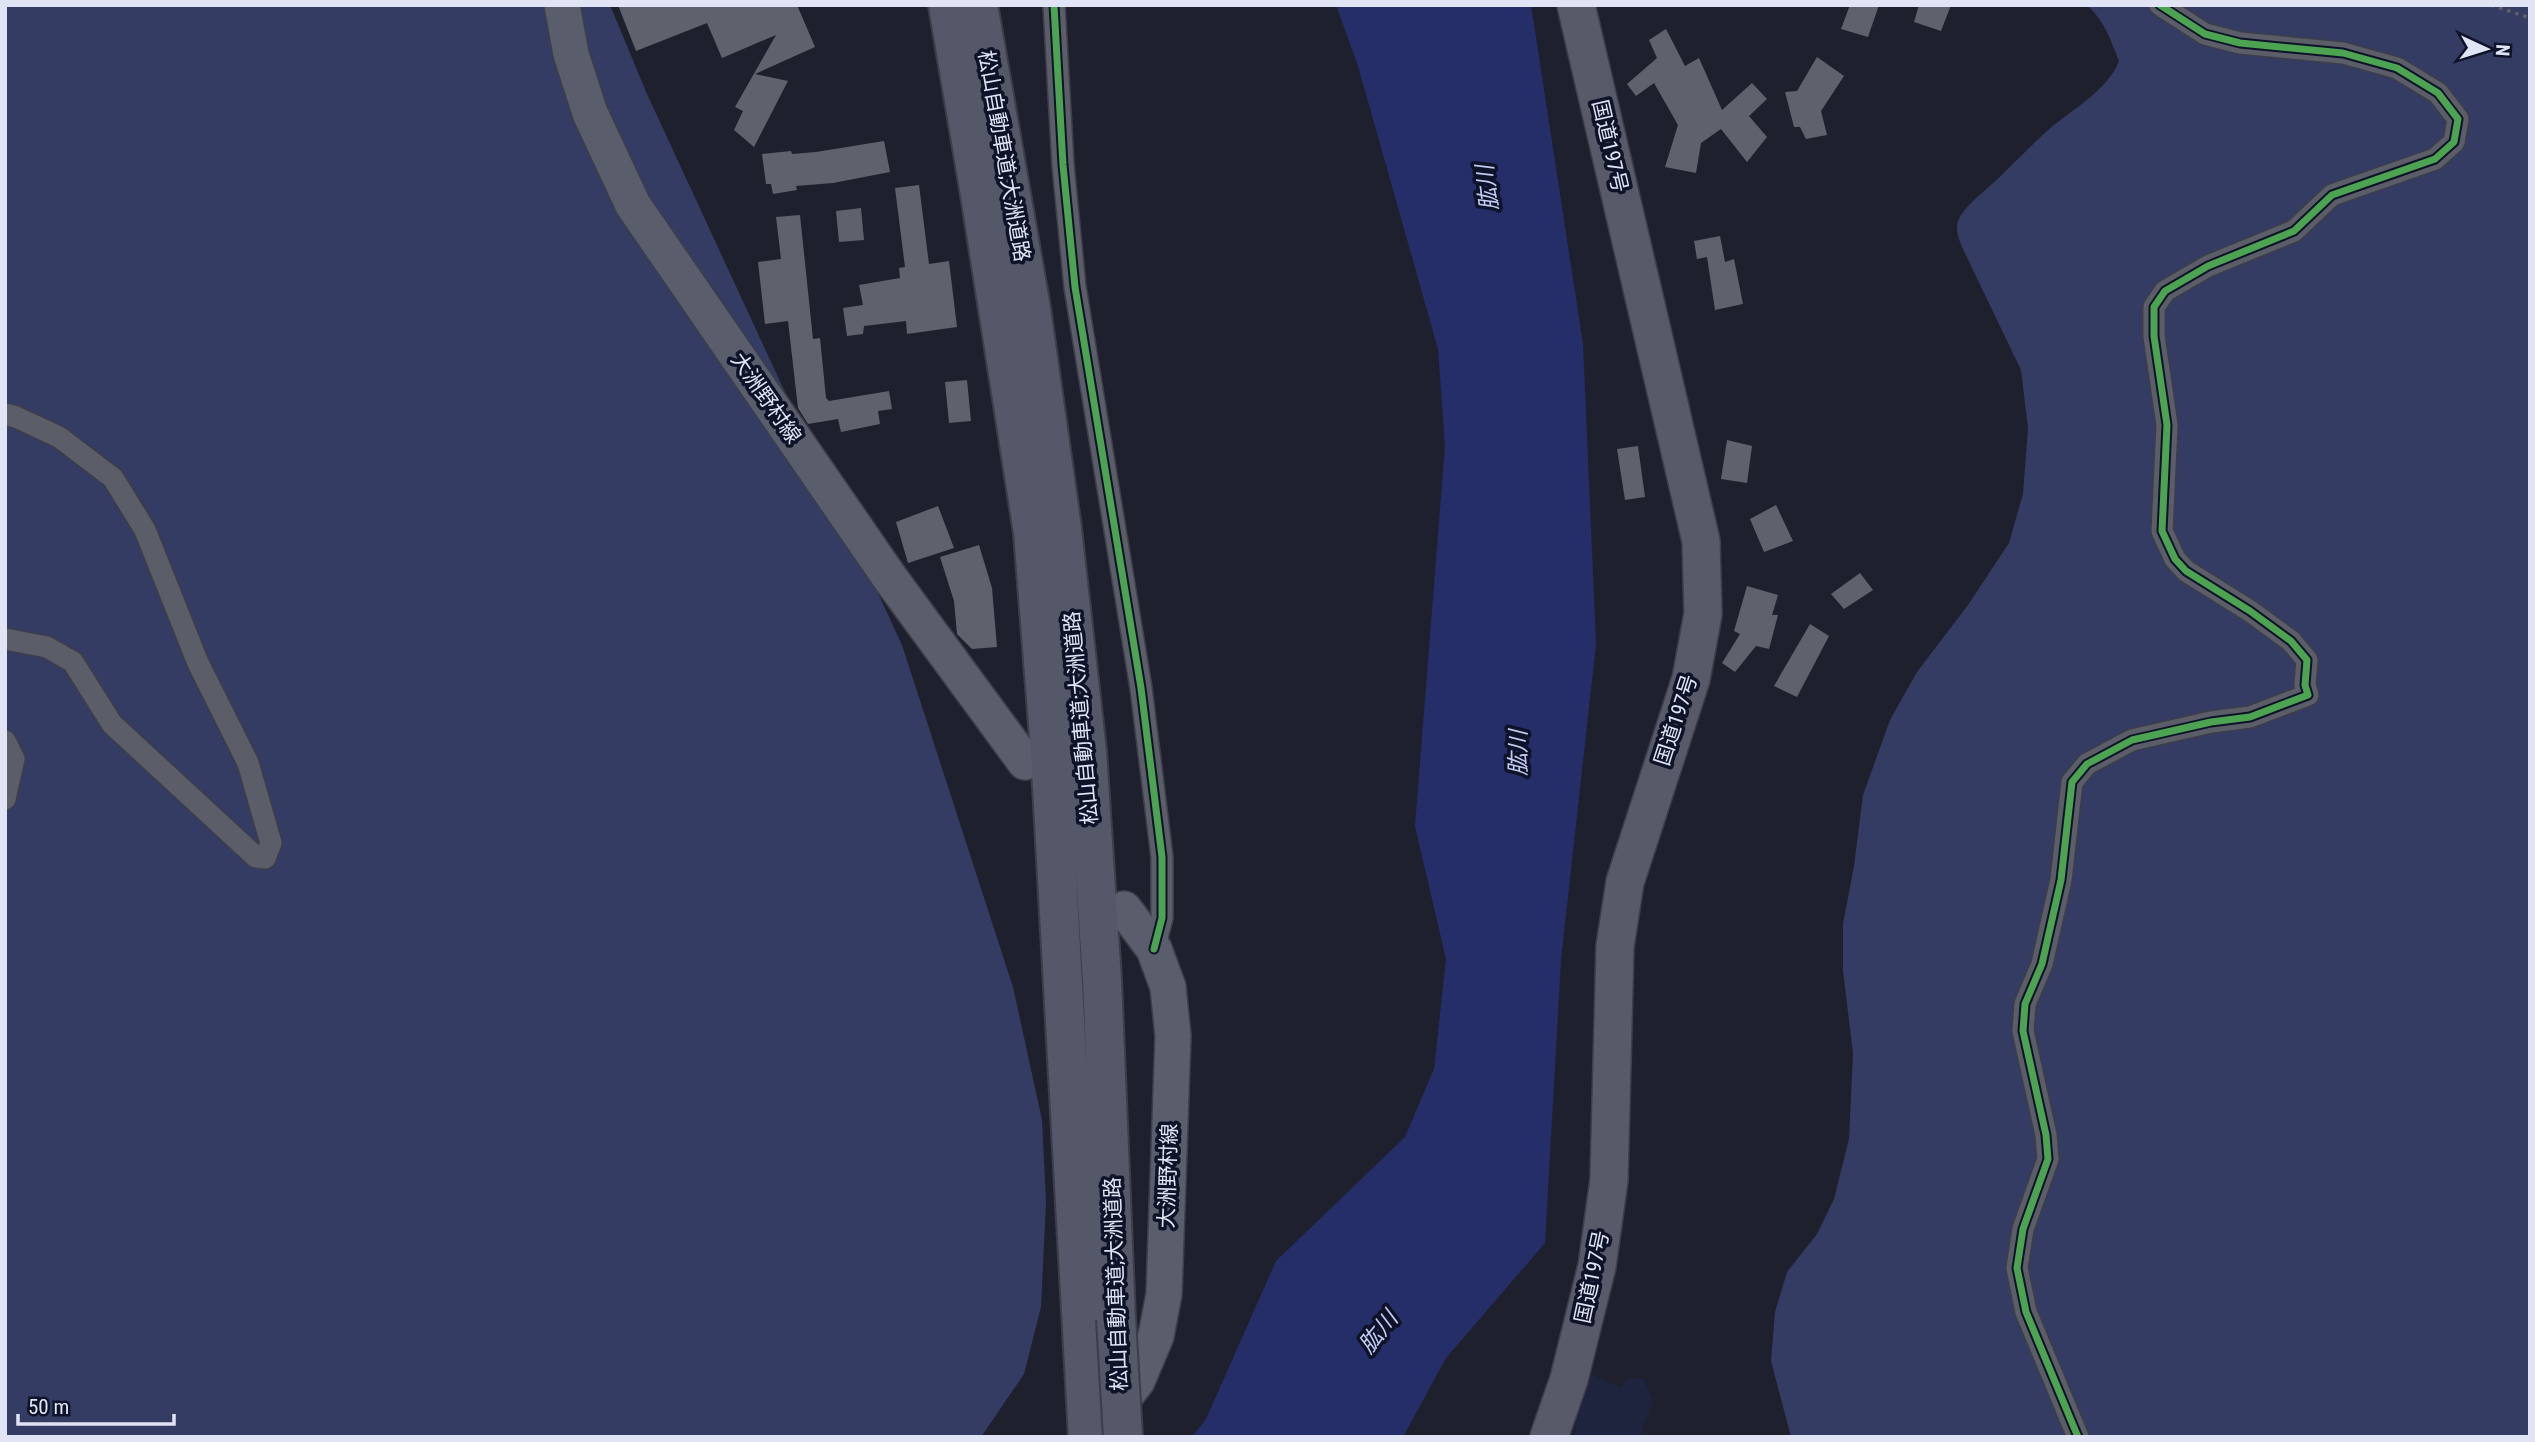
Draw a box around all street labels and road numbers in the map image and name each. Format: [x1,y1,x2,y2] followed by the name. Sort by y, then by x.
[974,48,1034,264] street label: 松山自動車道;大洲道路
[1588,97,1632,195] street label: 国道197号
[726,348,806,448] street label: 大洲野村線
[1060,610,1102,826] street label: 松山自動車道;大洲道路
[1650,672,1702,768] street label: 国道197号
[1154,1123,1182,1229] street label: 大洲野村線
[1100,1177,1132,1391] street label: 松山自動車道;大洲道路
[1570,1228,1614,1326] street label: 国道197号

